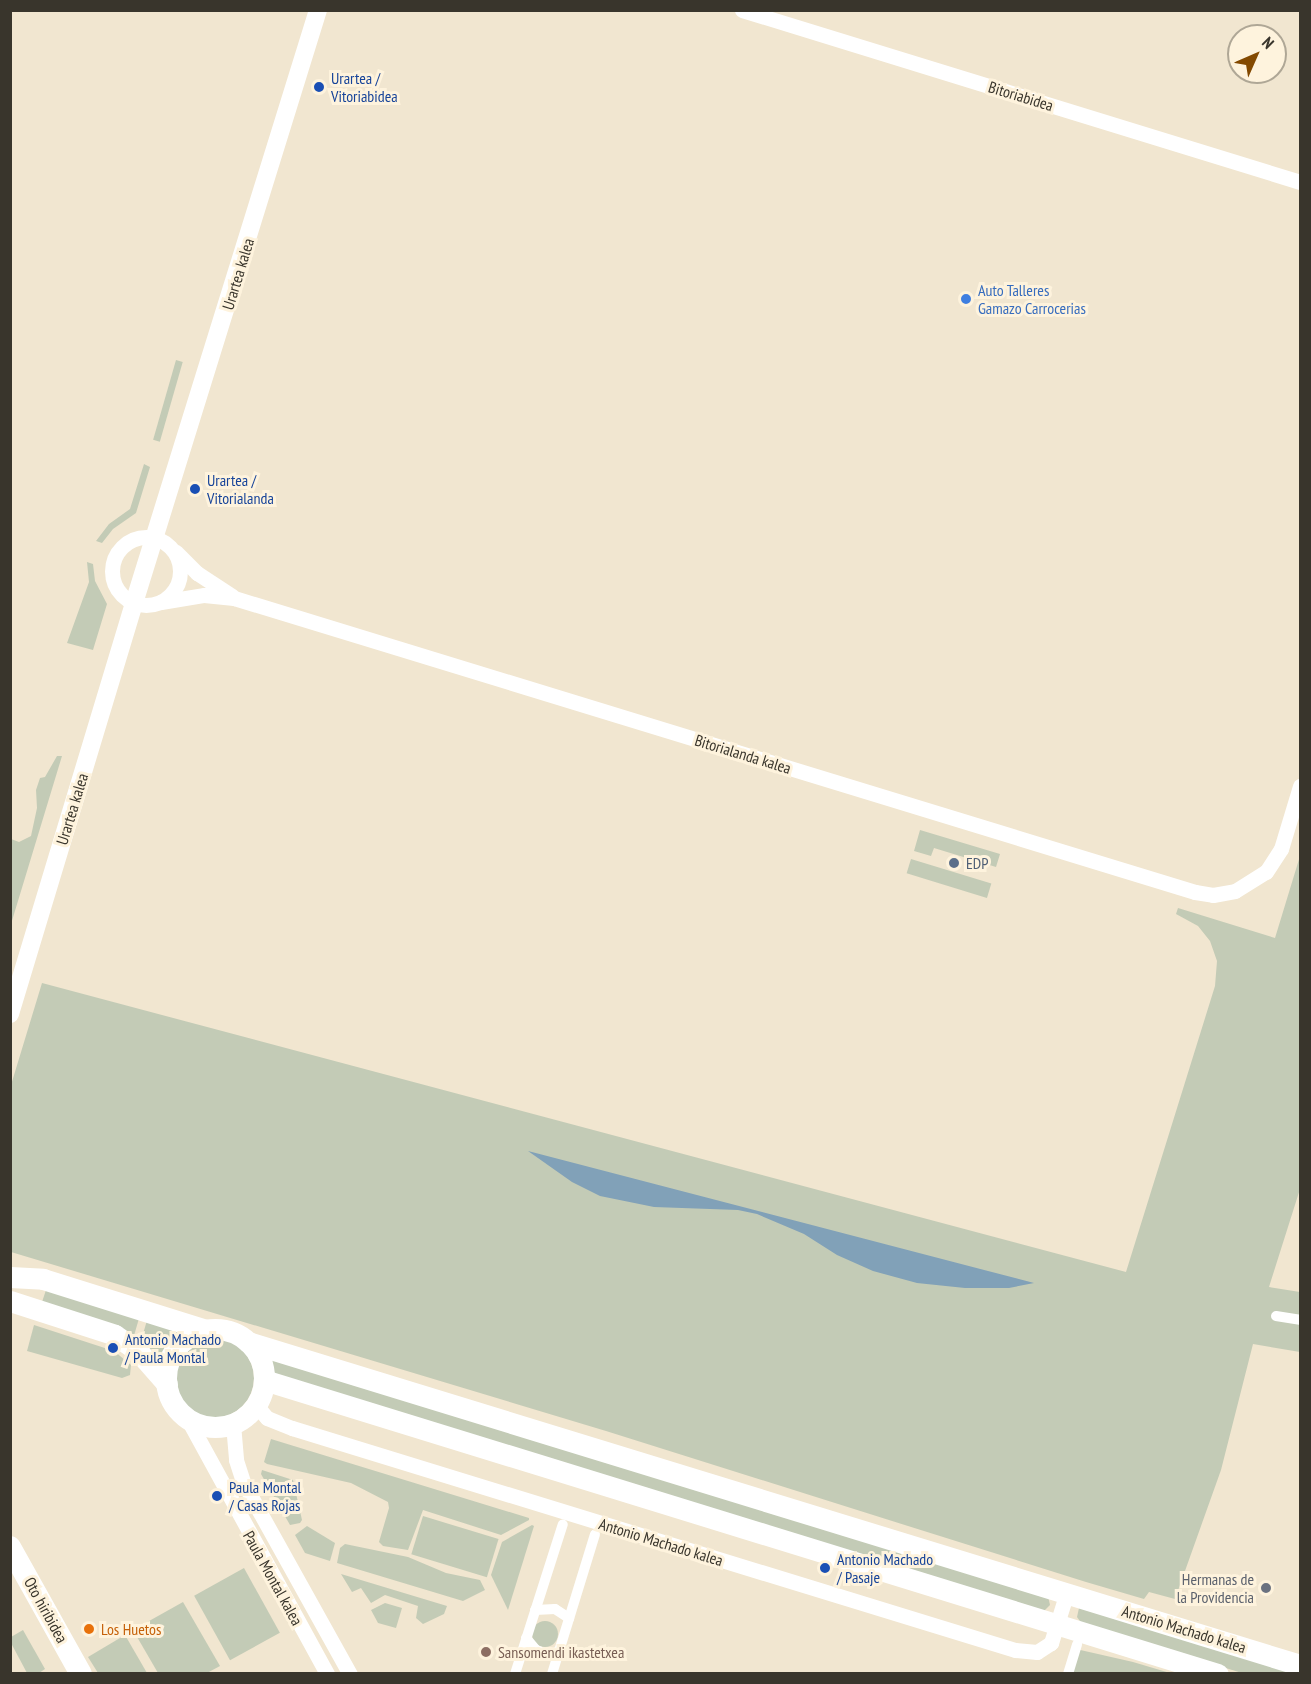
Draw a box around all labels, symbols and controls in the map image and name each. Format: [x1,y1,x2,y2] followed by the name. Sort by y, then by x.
[1227,24,1287,84] north arrow
[1258,33,1278,53] text: N
[331,68,398,106] place label: Urartea / Vitoriabidea
[986,77,1056,115] street label: Bitoriabidea
[312,80,326,94] marker: Urartea / Vitoriabidea
[218,236,258,312] street label: Urartea kalea
[978,280,1086,318] place label: Auto Talleres Gamazo Carrocerias
[959,292,973,306] marker: Auto Talleres Gamazo Carrocerias
[207,470,274,508] place label: Urartea / Vitorialanda
[188,482,202,496] marker: Urartea / Vitorialanda
[693,730,793,778] street label: Bitorialanda kalea
[52,771,92,847] street label: Urartea kalea
[966,853,988,873] place label: EDP
[947,856,961,870] marker: EDP
[125,1329,221,1367] place label: Antonio Machado / Paula Montal
[106,1341,120,1355] marker: Antonio Machado / Paula Montal
[229,1477,301,1515] place label: Paula Montal / Casas Rojas
[210,1489,224,1503] marker: Paula Montal / Casas Rojas
[597,1514,725,1570] street label: Antonio Machado kalea
[239,1527,307,1629] street label: Paula Montal kalea
[837,1549,933,1587] place label: Antonio Machado / Pasaje
[818,1561,832,1575] marker: Antonio Machado / Pasaje
[1177,1569,1254,1607] place label: Hermanas de la Providencia
[20,1574,72,1646] street label: Oto hiribidea
[1259,1581,1273,1595] marker: Hermanas de la Providencia
[1120,1601,1248,1657] street label: Antonio Machado kalea
[101,1619,161,1639] place label: Los Huetos
[82,1622,96,1636] marker: Los Huetos
[498,1642,624,1662] place label: Sansomendi ikastetxea
[479,1645,493,1659] marker: Sansomendi ikastetxea

